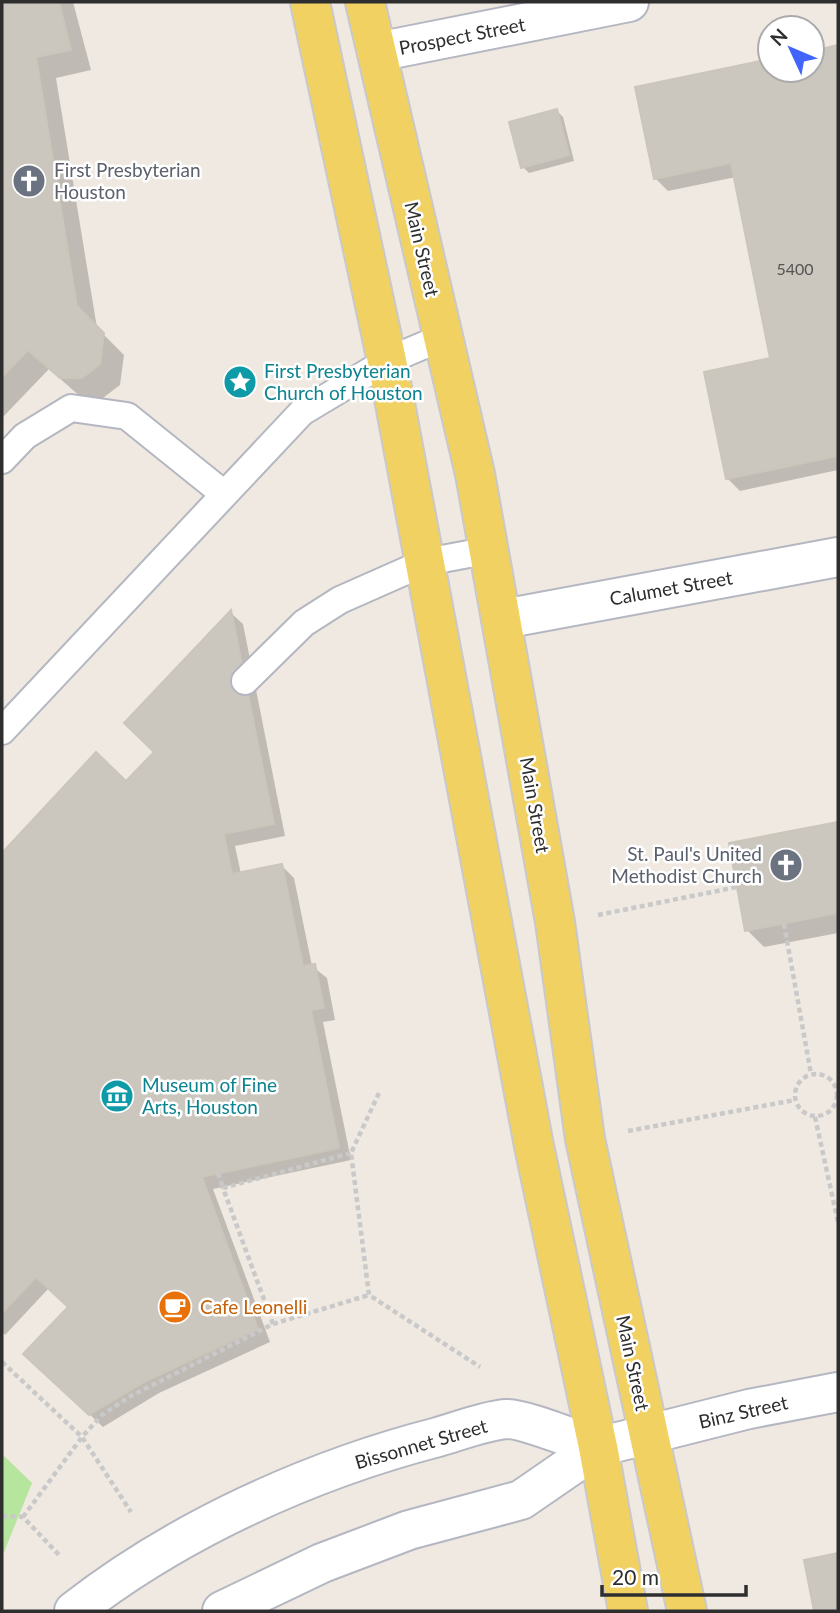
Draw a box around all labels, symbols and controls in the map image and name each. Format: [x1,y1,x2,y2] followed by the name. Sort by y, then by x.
[397,12,527,59] street label: Prospect Street
[756,14,826,84] north arrow
[765,24,792,50] text: N
[54,158,201,203] place label: First Presbyterian Houston
[10,162,48,200] church icon: First Presbyterian Houston
[400,199,445,299] street label: Main Street
[776,259,814,278] house number: 5400
[264,359,423,404] place label: First Presbyterian Church of Houston
[221,363,259,401] place icon: First Presbyterian Church of Houston
[608,565,734,610] street label: Calumet Street
[516,755,555,855] street label: Main Street
[611,842,762,887] place label: St. Paul's United Methodist Church
[767,846,805,884] church icon: St. Paul's United Methodist Church
[142,1073,277,1118] place label: Museum of Fine Arts, Houston
[98,1077,136,1115] museum icon: Museum of Fine Arts, Houston
[156,1288,194,1326] cafe icon: Cafe Leonelli
[200,1295,307,1318] place label: Cafe Leonelli
[612,1313,655,1413] street label: Main Street
[696,1390,790,1433] street label: Binz Street
[352,1414,490,1473] street label: Bissonnet Street
[602,1554,746,1598] scale bar
[612,1564,659,1589] text: 20 m

